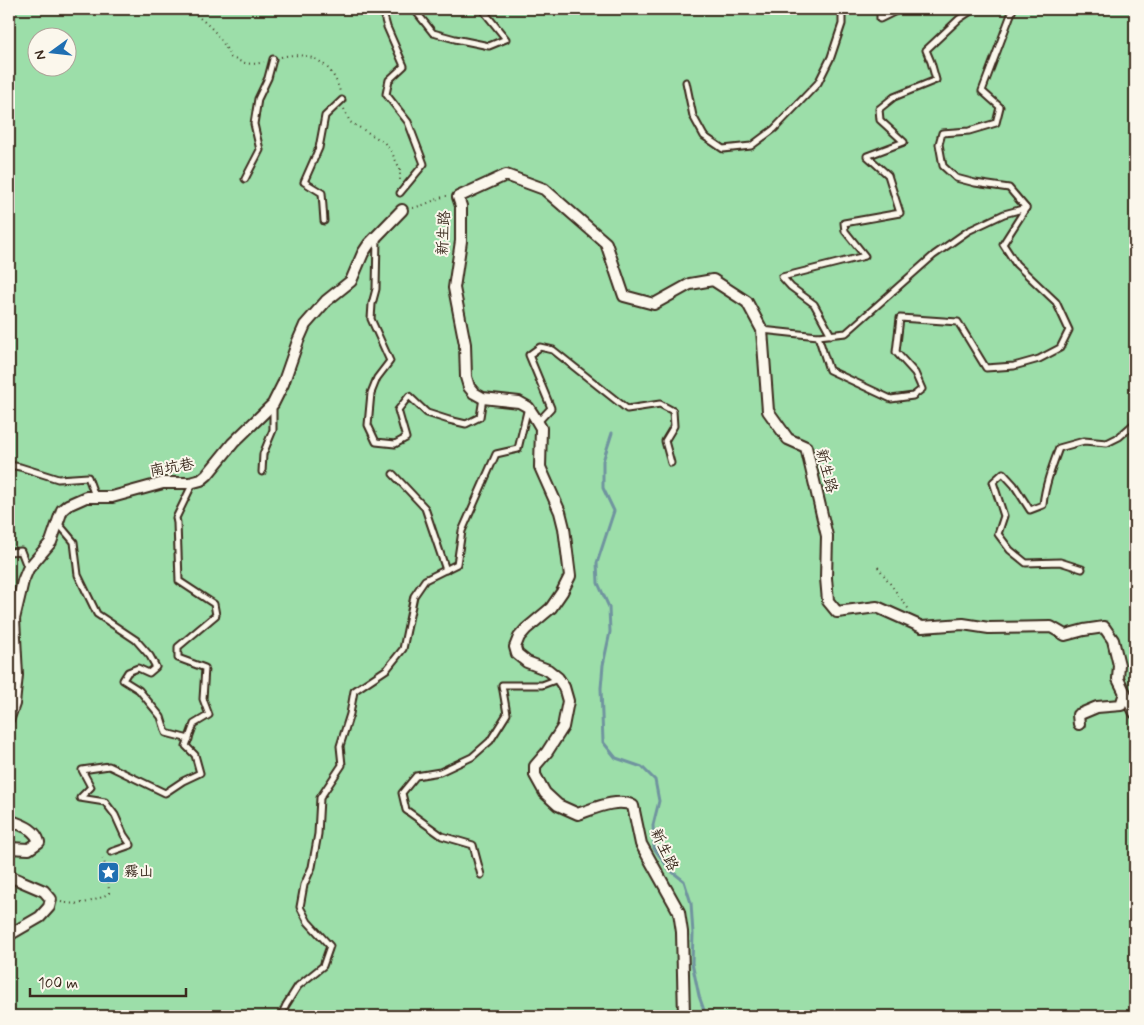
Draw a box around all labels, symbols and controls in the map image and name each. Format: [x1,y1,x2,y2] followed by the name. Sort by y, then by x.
[28,28,78,78] north arrow
[31,48,50,62] text: N
[433,210,455,256] street label: 新生路
[811,447,841,495] street label: 新生路
[148,454,196,482] street label: 南坑巷
[645,825,683,875] street label: 新生路
[96,860,120,884] place icon: 霧山
[124,862,154,882] place label: 霧山
[30,965,186,997] scale bar
[38,974,78,994] text: 100 m

